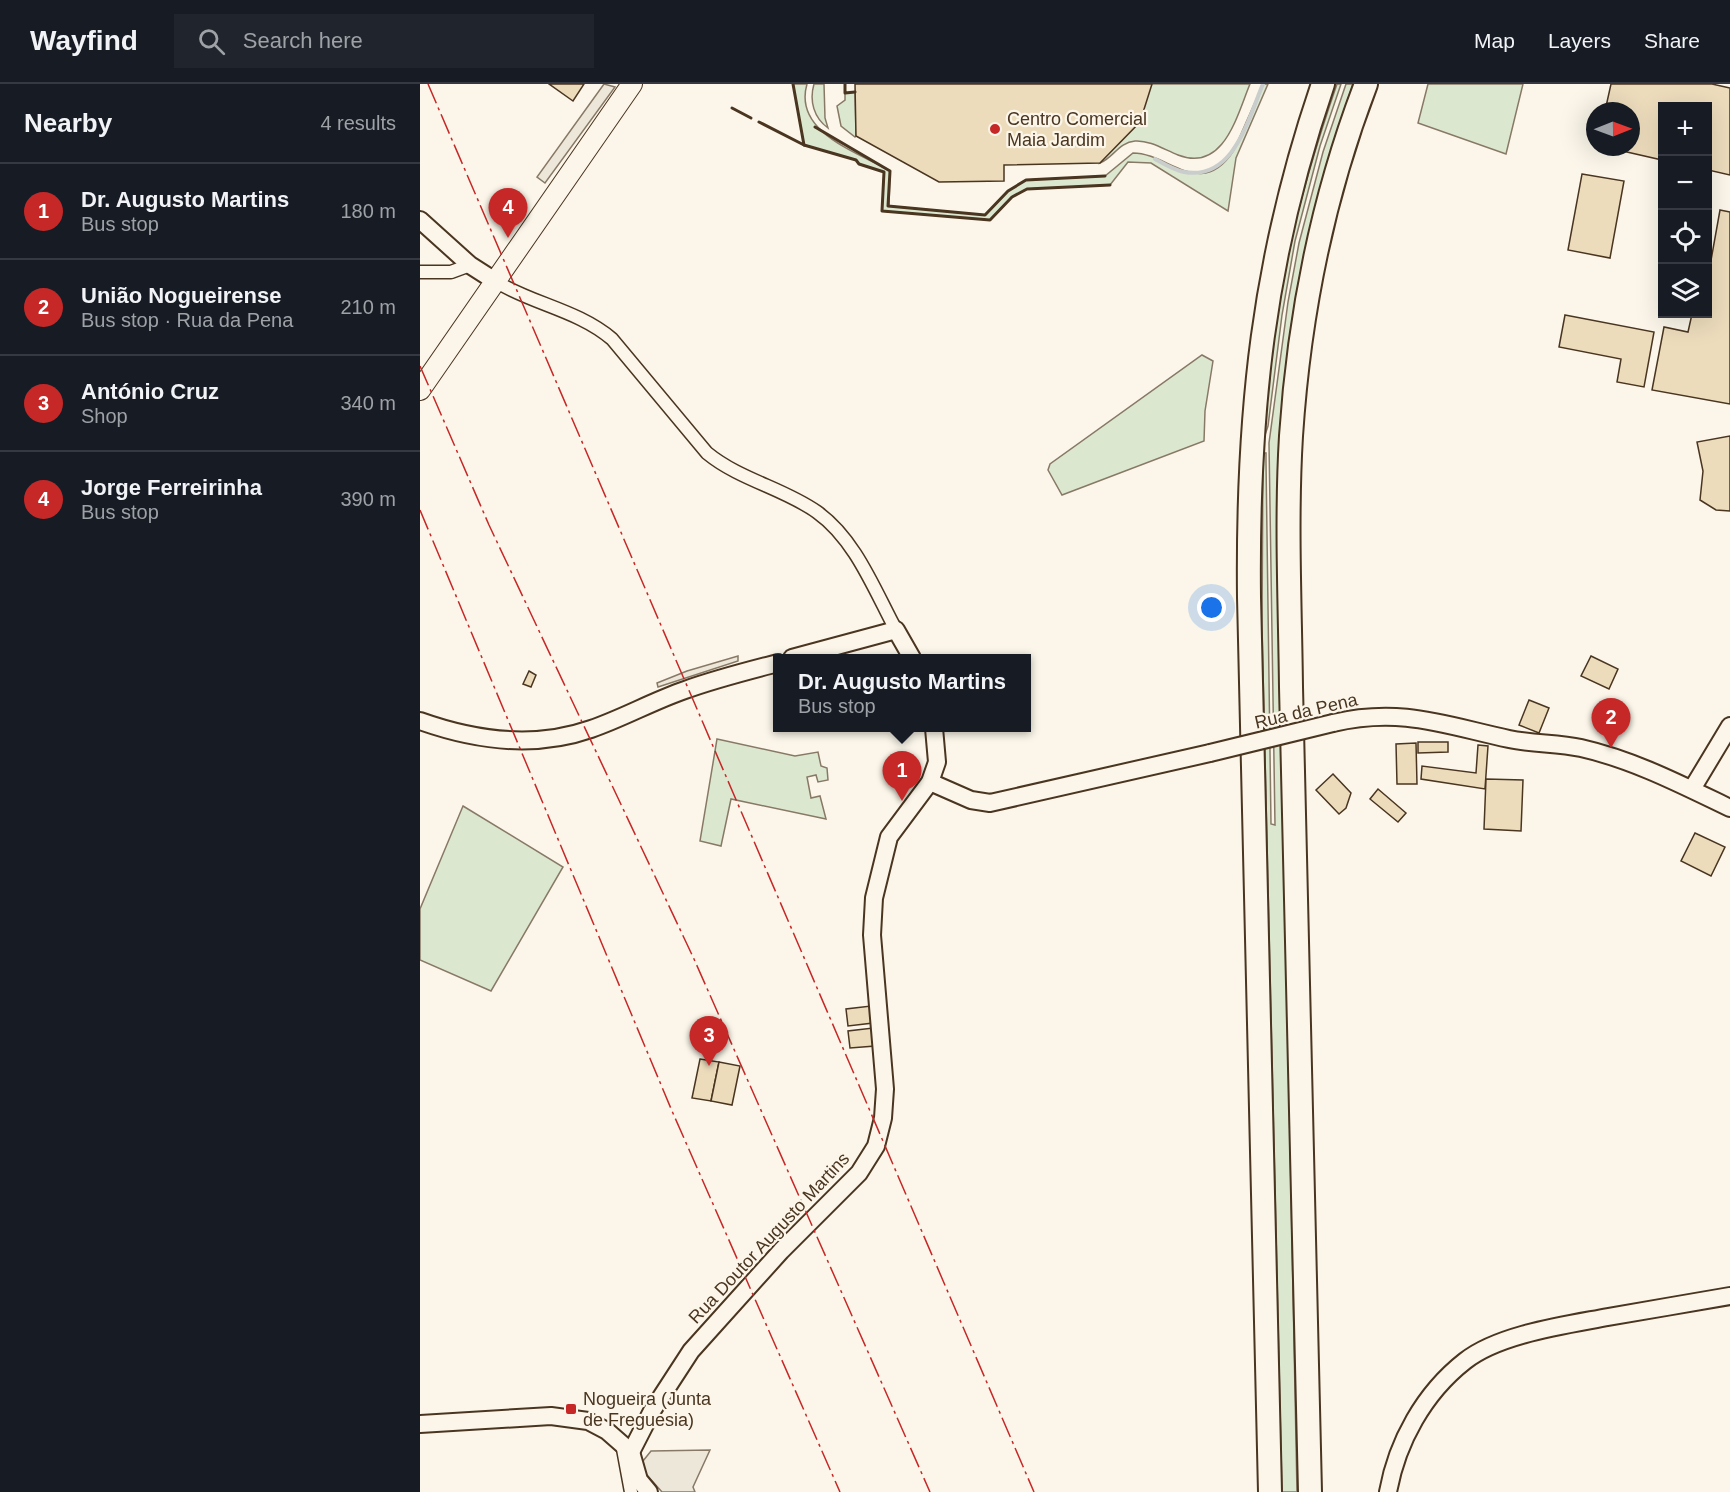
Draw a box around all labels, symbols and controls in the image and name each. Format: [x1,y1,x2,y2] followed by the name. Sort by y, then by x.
[174,14,594,68] search box
[30,25,138,56] text: Wayfind
[195,25,228,58] icon: search
[243,28,363,53] text: Search here
[1474,29,1515,52] text: Map
[1548,29,1611,52] text: Layers
[1644,29,1700,52] text: Share
[1586,102,1640,156] north arrow
[1658,102,1712,318] map controls
[1658,102,1712,156] button: +
[24,108,112,138] text: Nearby
[1007,109,1147,150] place label: Centro Comercial Maia Jardim
[320,112,396,134] text: 4 results
[988,122,1002,136] marker: Centro Comercial Maia Jardim
[1658,156,1712,210] button: −
[81,187,289,212] text: Dr. Augusto Martins
[488,188,527,238] pin: 4
[38,200,49,222] text: 1
[340,200,396,222] text: 180 m
[1658,210,1712,264] button: locate
[81,213,159,235] text: Bus stop
[1658,264,1712,318] button: layers
[81,283,281,308] text: União Nogueirense
[38,296,49,318] text: 2
[340,296,396,318] text: 210 m
[81,309,293,331] text: Bus stop · Rua da Pena
[81,379,219,404] text: António Cruz
[38,392,49,414] text: 3
[340,392,396,414] text: 340 m
[81,405,128,427] text: Shop
[81,475,262,500] text: Jorge Ferreirinha
[38,488,49,510] text: 4
[340,488,396,510] text: 390 m
[81,501,159,523] text: Bus stop
[1197,593,1226,622] your location
[773,654,1031,732] popup
[798,669,1006,694] text: Dr. Augusto Martins
[1253,689,1360,733] street label: Rua da Pena
[798,695,876,717] text: Bus stop
[1592,698,1630,748] pin: 2
[882,752,922,801] pin: 1
[690,1016,728,1066] pin: 3
[685,1148,853,1328] street label: Rua Doutor Augusto Martins
[583,1389,712,1430] place label: Nogueira (Junta de Freguesia)
[564,1402,578,1416] marker: Nogueira (Junta de Freguesia)

